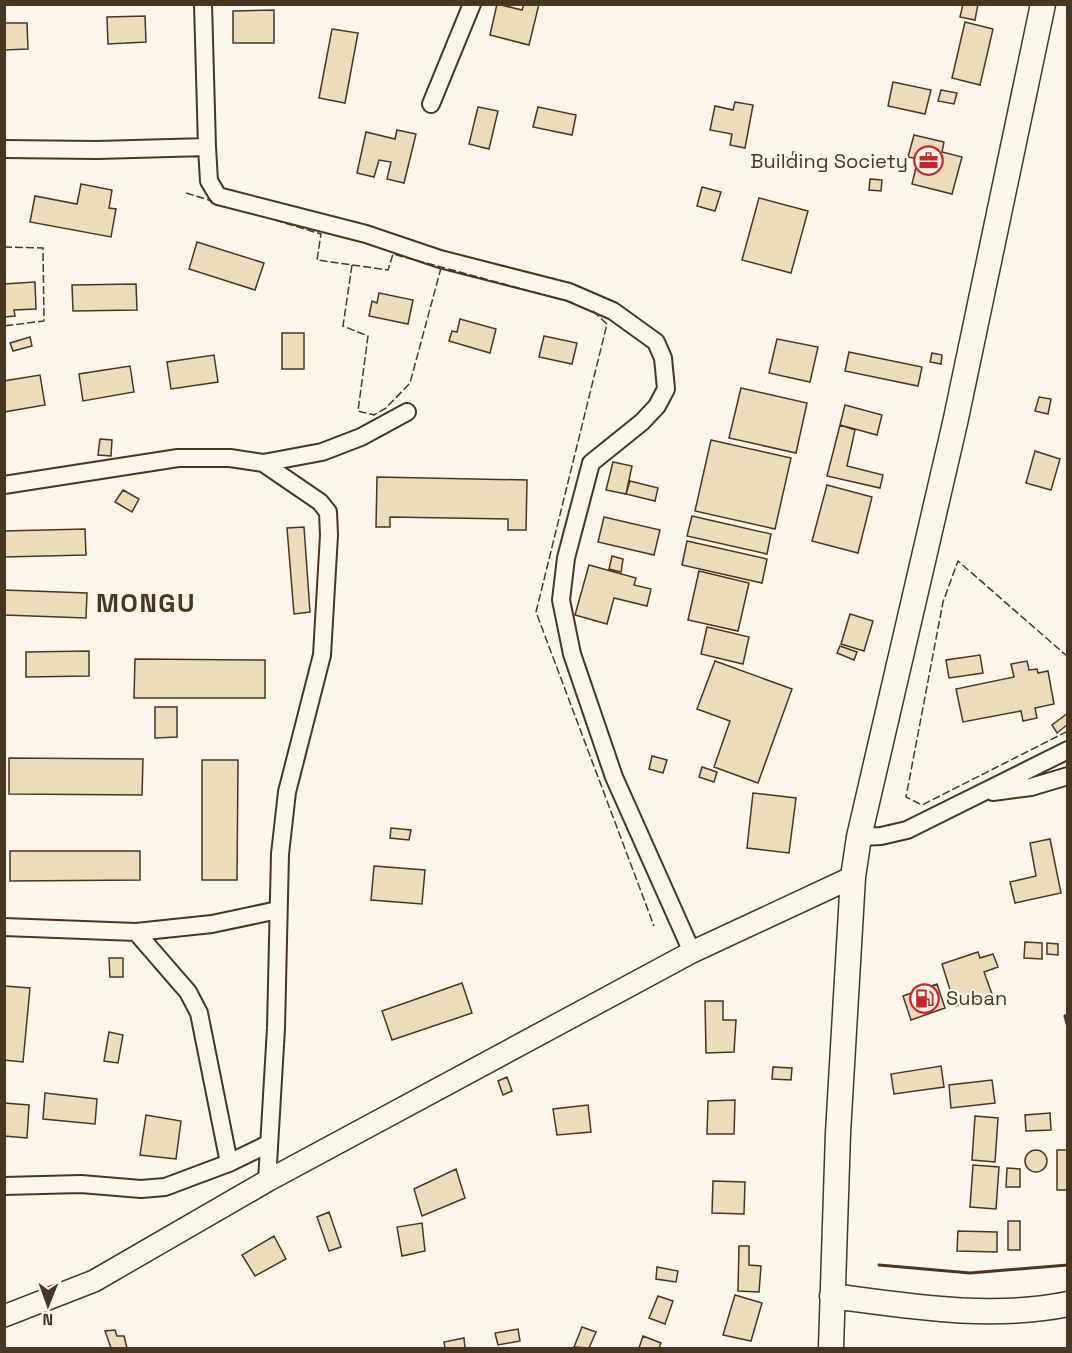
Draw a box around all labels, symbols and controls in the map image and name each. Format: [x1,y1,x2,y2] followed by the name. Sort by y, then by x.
[913,145,945,177] office icon: Building Society
[750,148,908,174] place label: Building Society
[96,586,196,620] district label: MONGU
[909,982,941,1014] fuel station icon: Suban
[946,985,1007,1011] place label: Suban
[18,1275,78,1335] north arrow
[42,1309,53,1330] text: N

